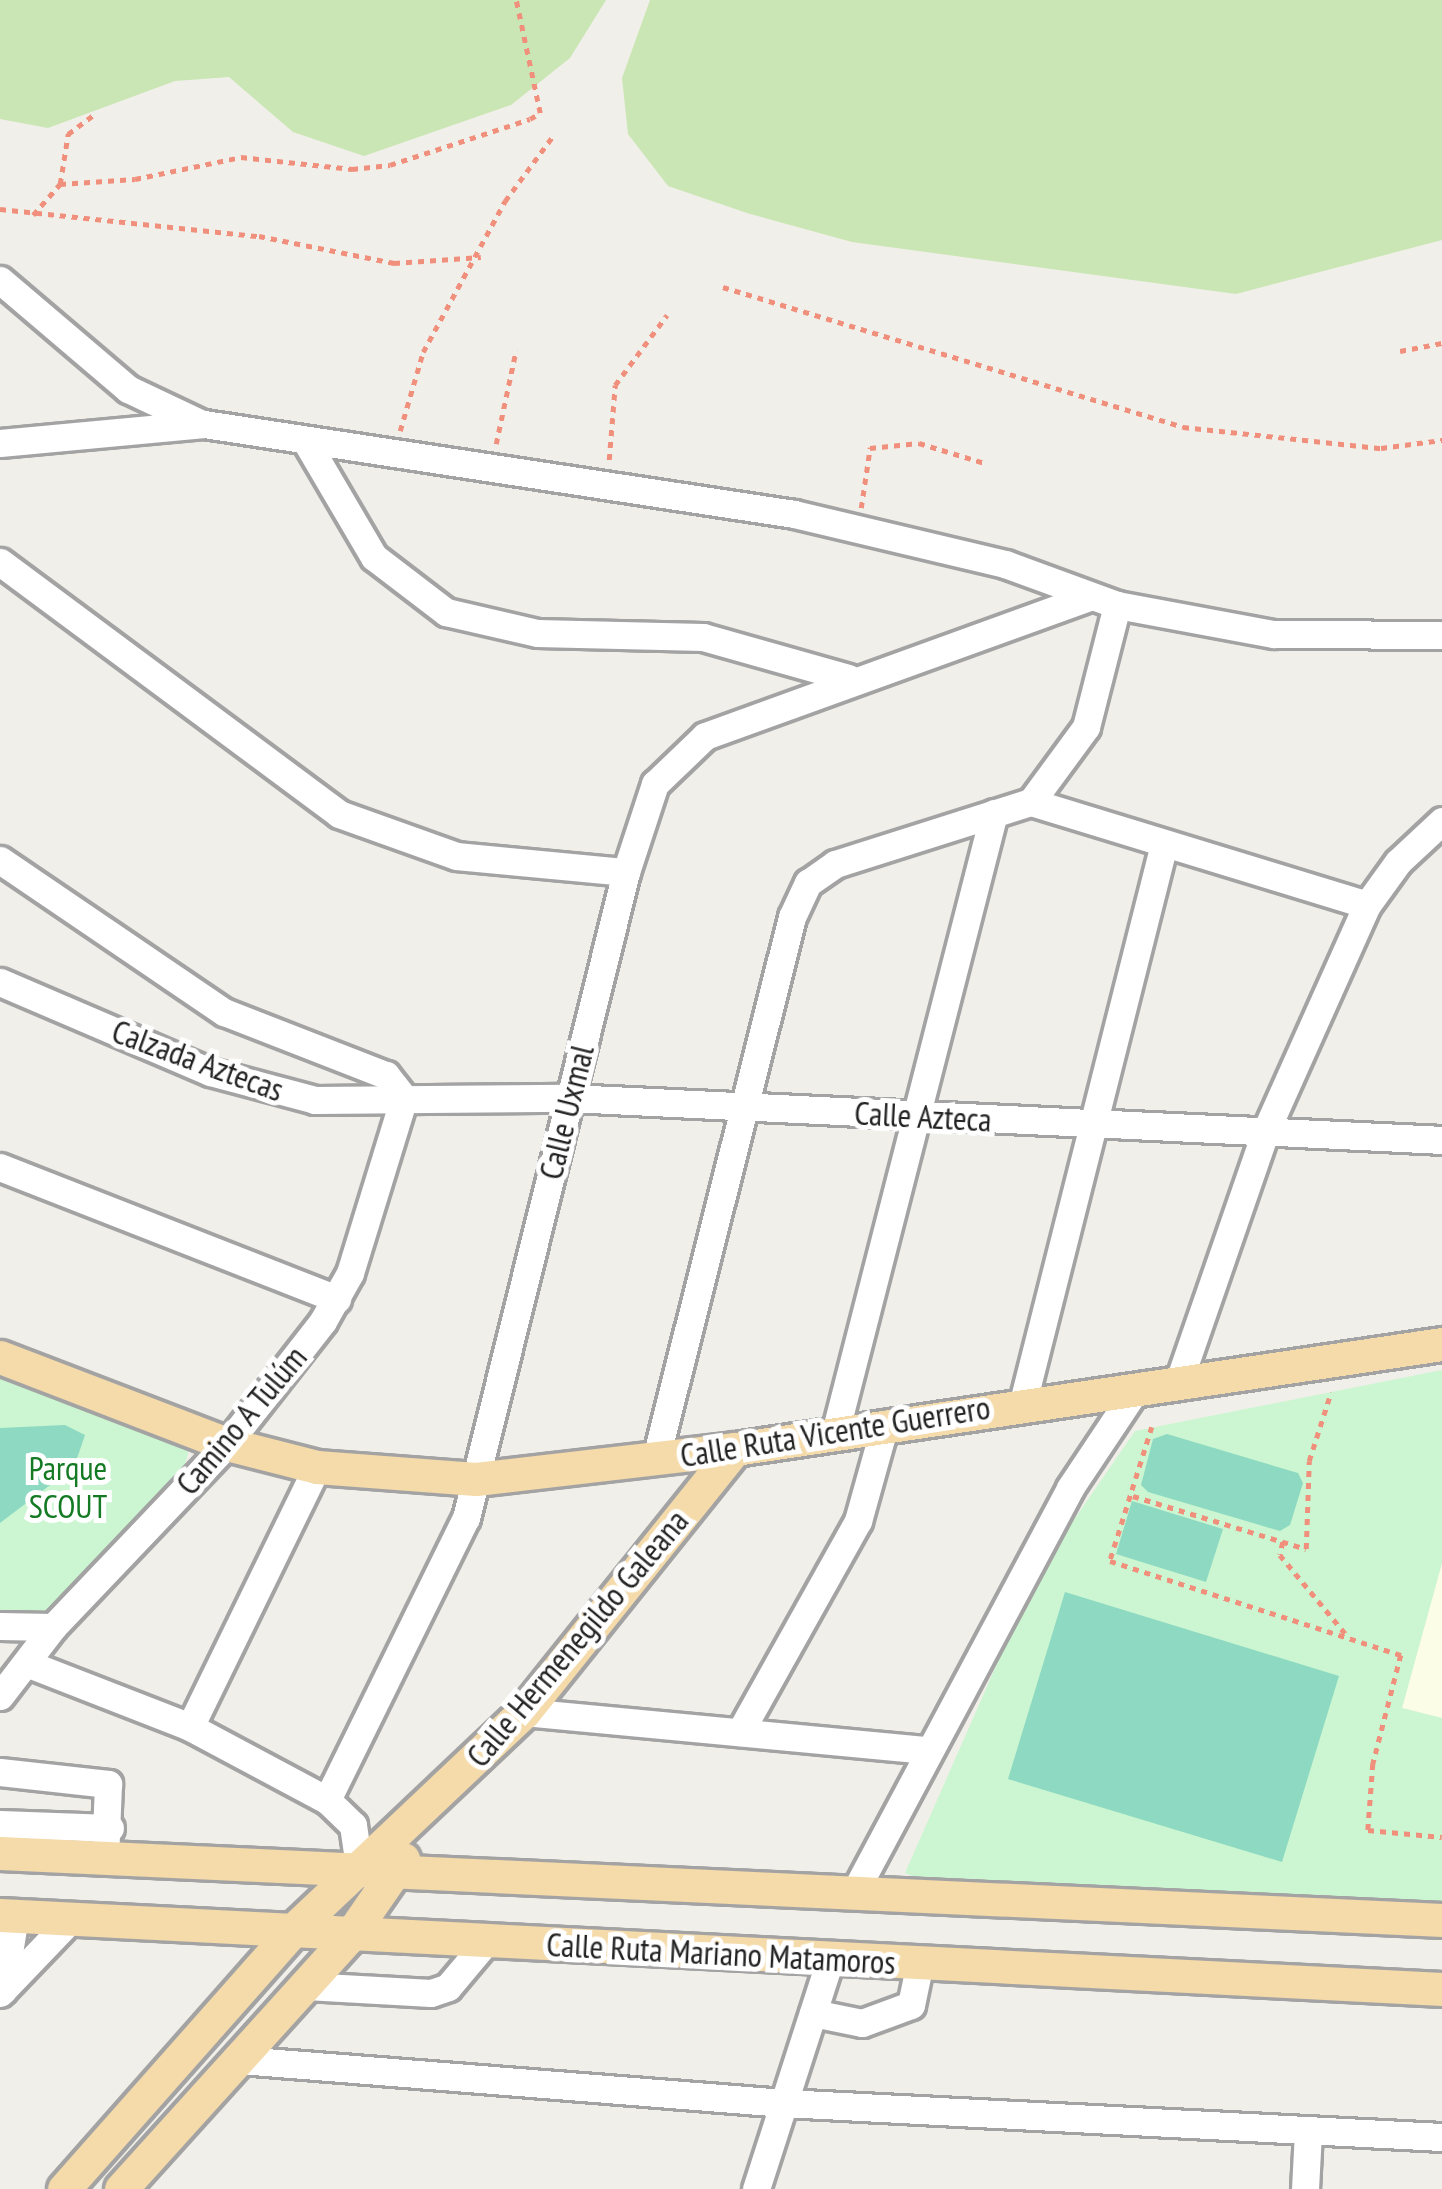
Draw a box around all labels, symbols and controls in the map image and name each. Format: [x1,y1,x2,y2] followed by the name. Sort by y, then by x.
[106,1011,290,1109] street label: Calzada Aztecas
[530,1041,602,1183] street label: Calle Uxmal
[853,1093,993,1139] street label: Calle Azteca
[166,1337,316,1503] street label: Camino A Tulúm
[677,1387,993,1475] street label: Calle Ruta Vicente Guerrero
[29,1448,107,1526] park label: Parque SCOUT
[458,1501,696,1775] street label: Calle Hermenegildo Galeana
[546,1924,896,1982] street label: Calle Ruta Mariano Matamoros

